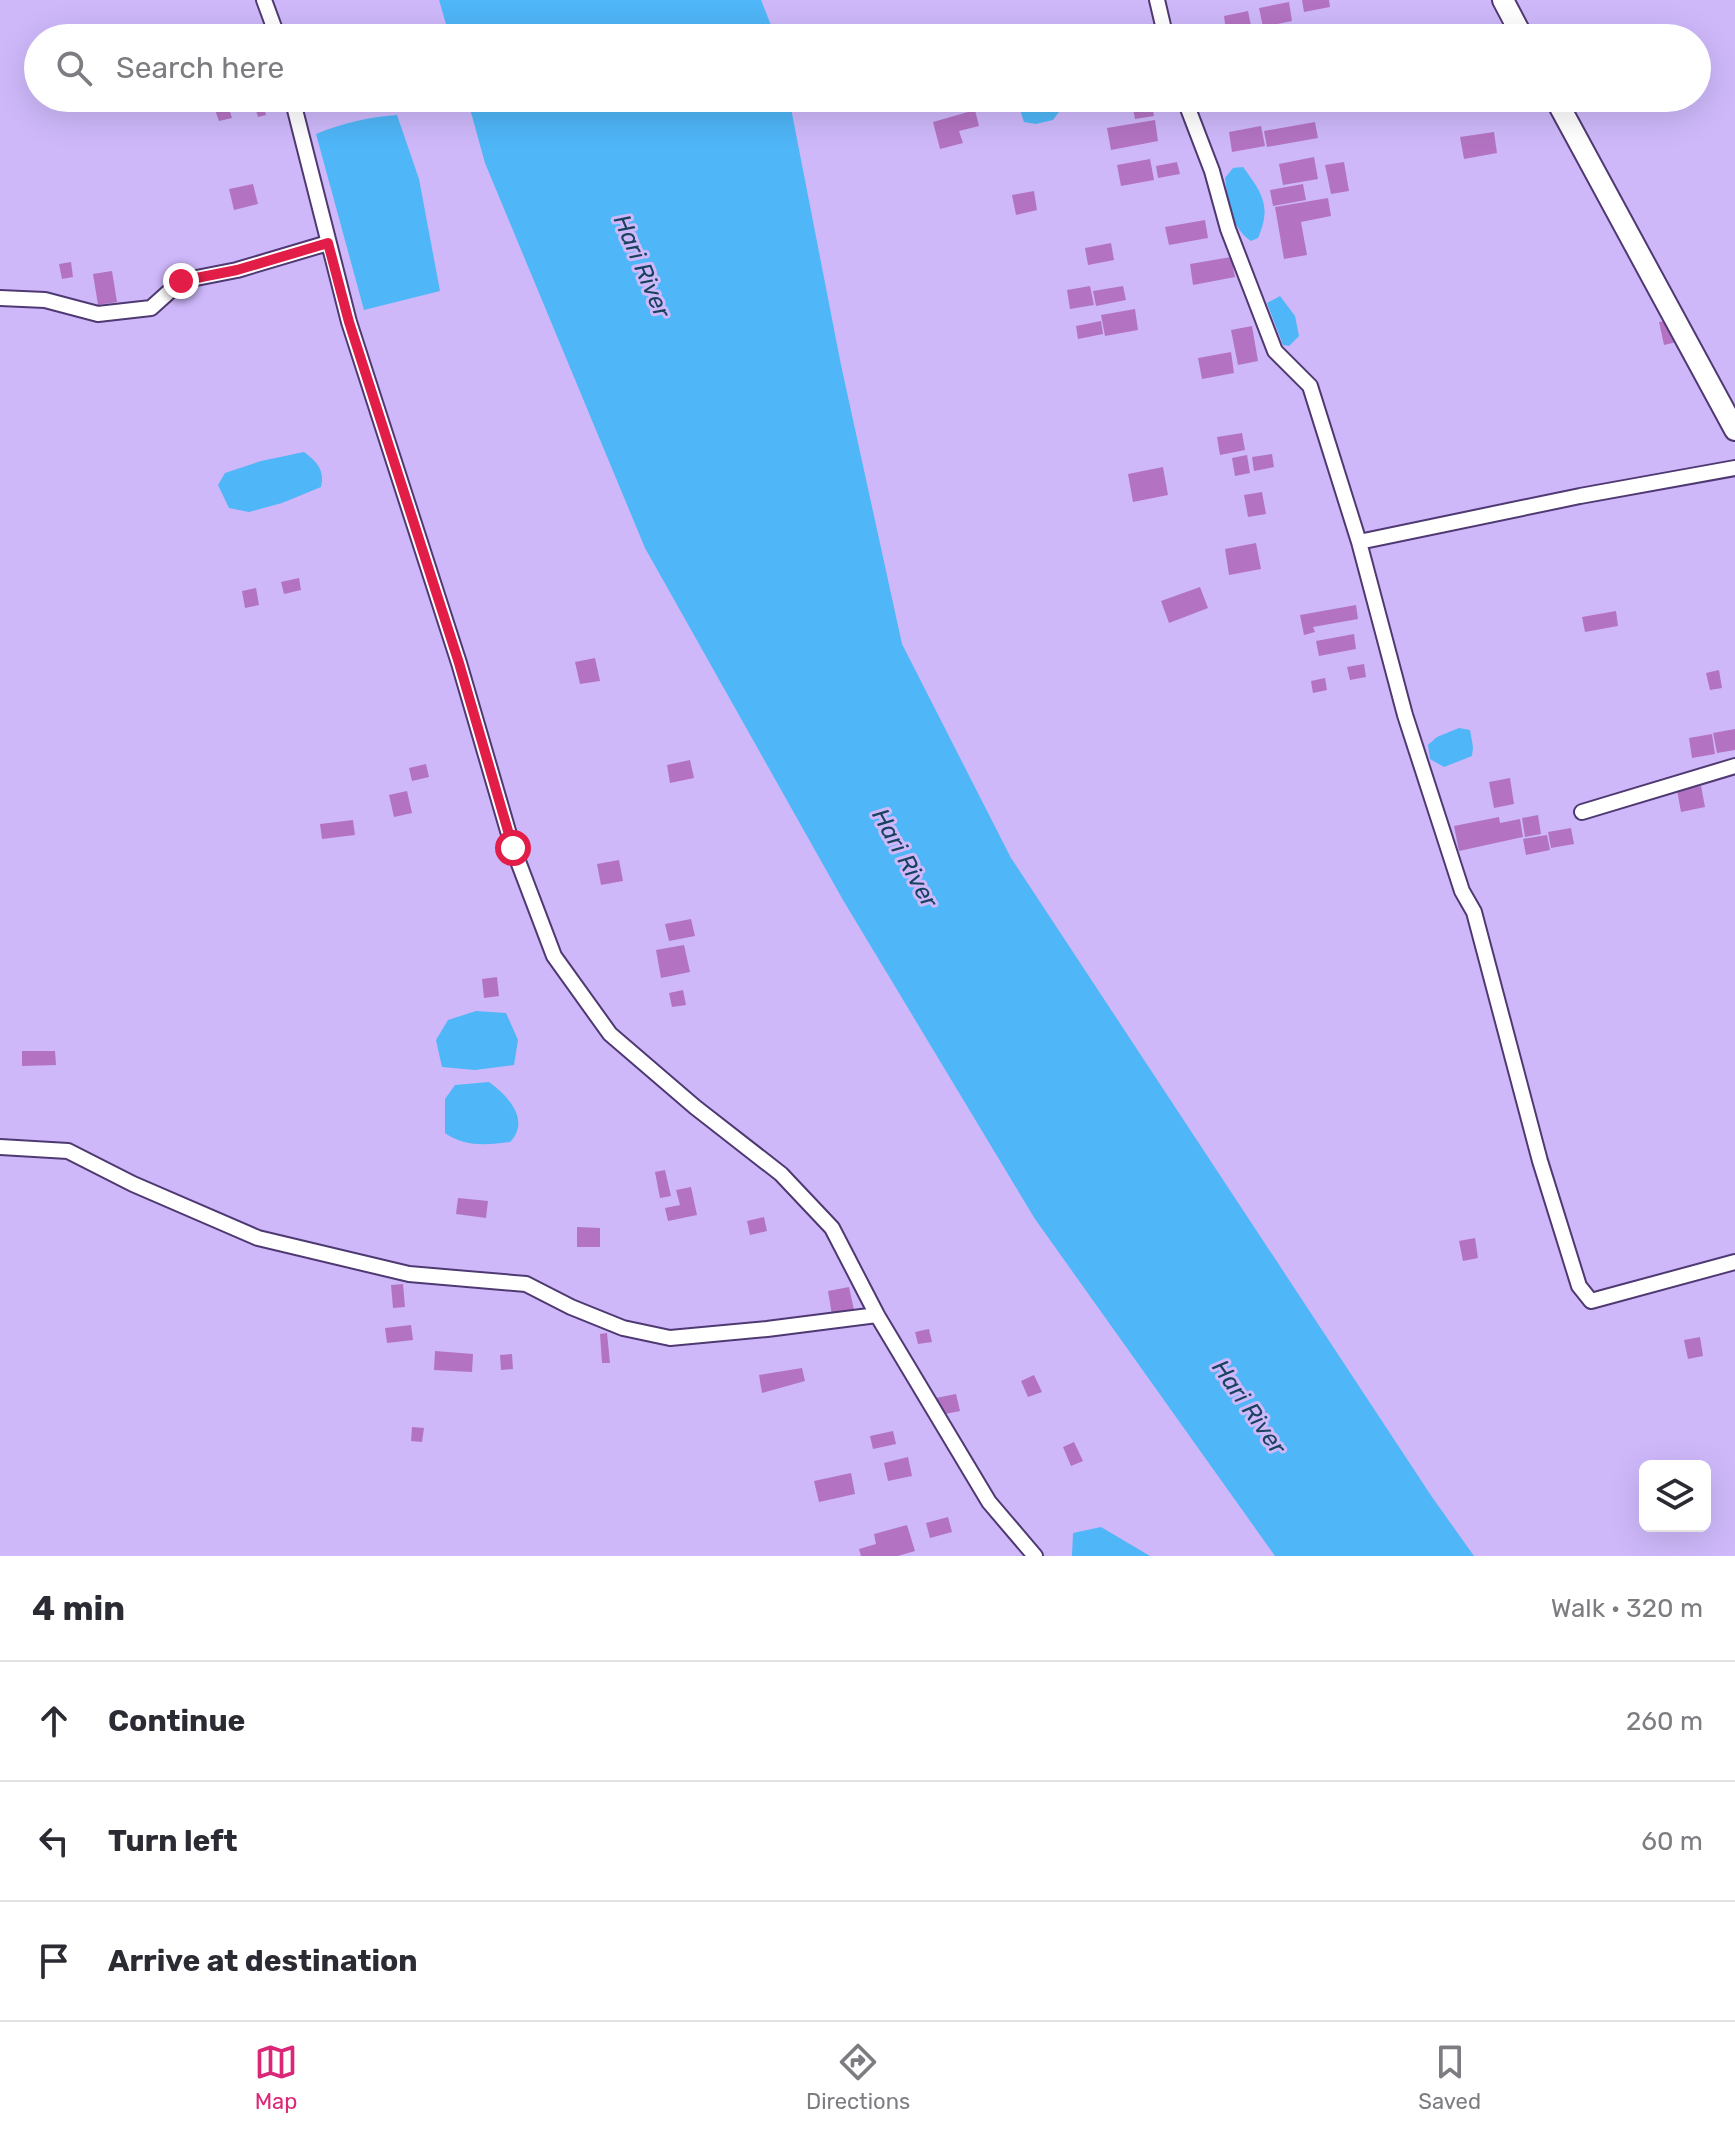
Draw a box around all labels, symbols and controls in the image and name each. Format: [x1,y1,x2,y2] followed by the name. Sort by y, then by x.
[24,24,1711,112] search box
[52,46,96,90] icon: search
[116,50,284,86] text: Search here
[608,210,677,322] water label: Hari River
[163,263,199,299] route end
[866,803,944,913] water label: Hari River
[495,830,531,866] route start
[1206,1354,1292,1460] water label: Hari River
[1639,1460,1711,1532] map controls
[1639,1460,1711,1532] button: layers
[32,1588,125,1629] text: 4 min
[1551,1593,1703,1624] text: Walk · 320 m
[32,1699,76,1743] icon: ahead
[108,1703,245,1739] text: Continue
[1626,1706,1703,1737] text: 260 m
[32,1819,76,1863] icon: left
[108,1823,238,1859] text: Turn left
[1641,1826,1703,1857] text: 60 m
[32,1939,76,1983] icon: arrive
[108,1943,418,1979] text: Arrive at destination
[254,2040,298,2115] tab: Map
[806,2040,910,2115] tab: Directions
[1418,2040,1481,2115] tab: Saved

